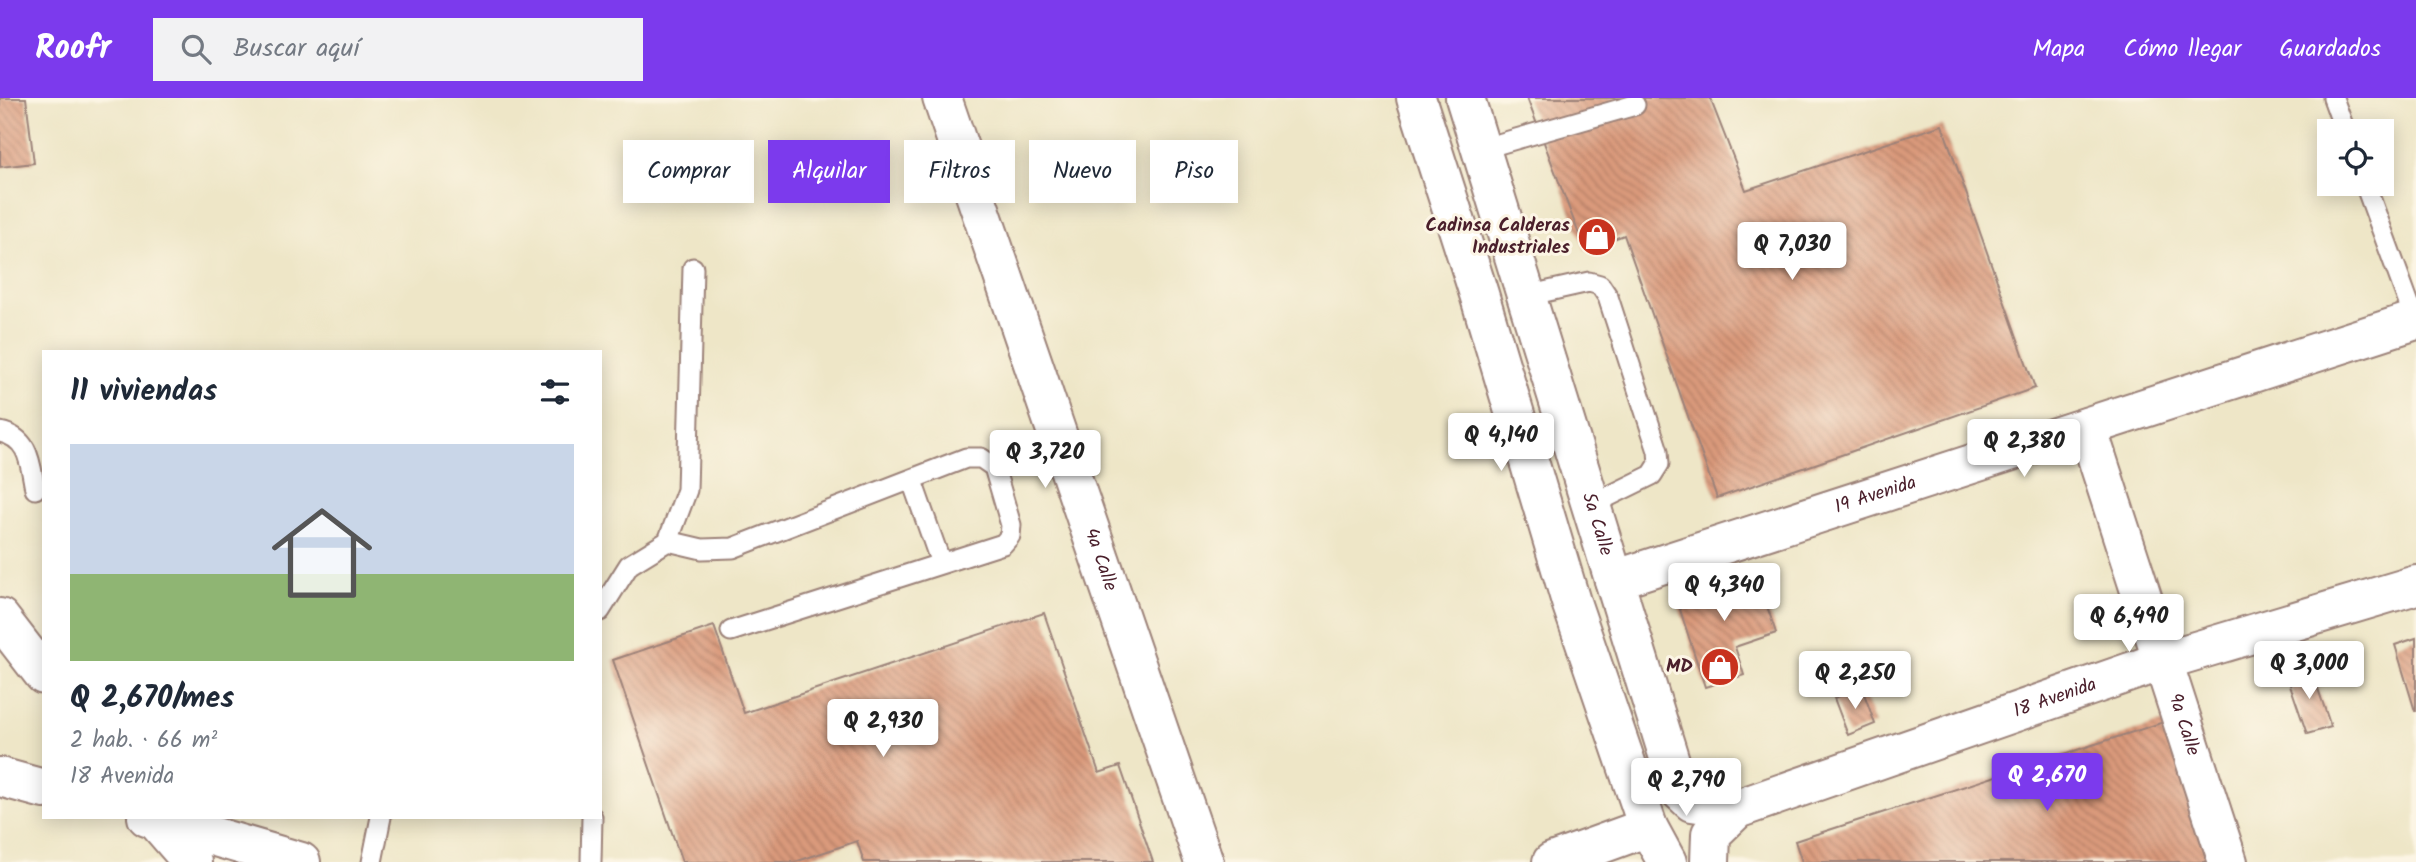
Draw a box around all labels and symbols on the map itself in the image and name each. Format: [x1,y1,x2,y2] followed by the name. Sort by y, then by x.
[1426,211,1570,263] place label: Cadinsa Calderas Industriales
[1576,216,1618,258] shop icon: Cadinsa Calderas Industriales
[1727,222,1857,282] pin: Q 7,030
[1436,414,1566,473] pin: Q 4,140
[1959,420,2089,479] pin: Q 2,380
[980,430,1110,490] pin: Q 3,720
[1831,468,1920,522] street label: 19 Avenida
[1573,489,1621,560] street label: 5a Calle
[1076,524,1125,596] street label: 4a Calle
[1659,564,1789,623] pin: Q 4,340
[2064,594,2194,654] pin: Q 6,490
[2244,642,2374,701] pin: Q 3,000
[1699,646,1741,688] shop icon: MD
[1666,652,1693,682] place label: MD
[1790,652,1920,711] pin: Q 2,250
[2009,670,2101,727] street label: 18 Avenida
[2159,690,2208,760] street label: 9a Calle
[818,700,948,759] pin: Q 2,930
[1982,754,2112,813] pin: Q 2,670
[1621,758,1751,818] pin: Q 2,790

